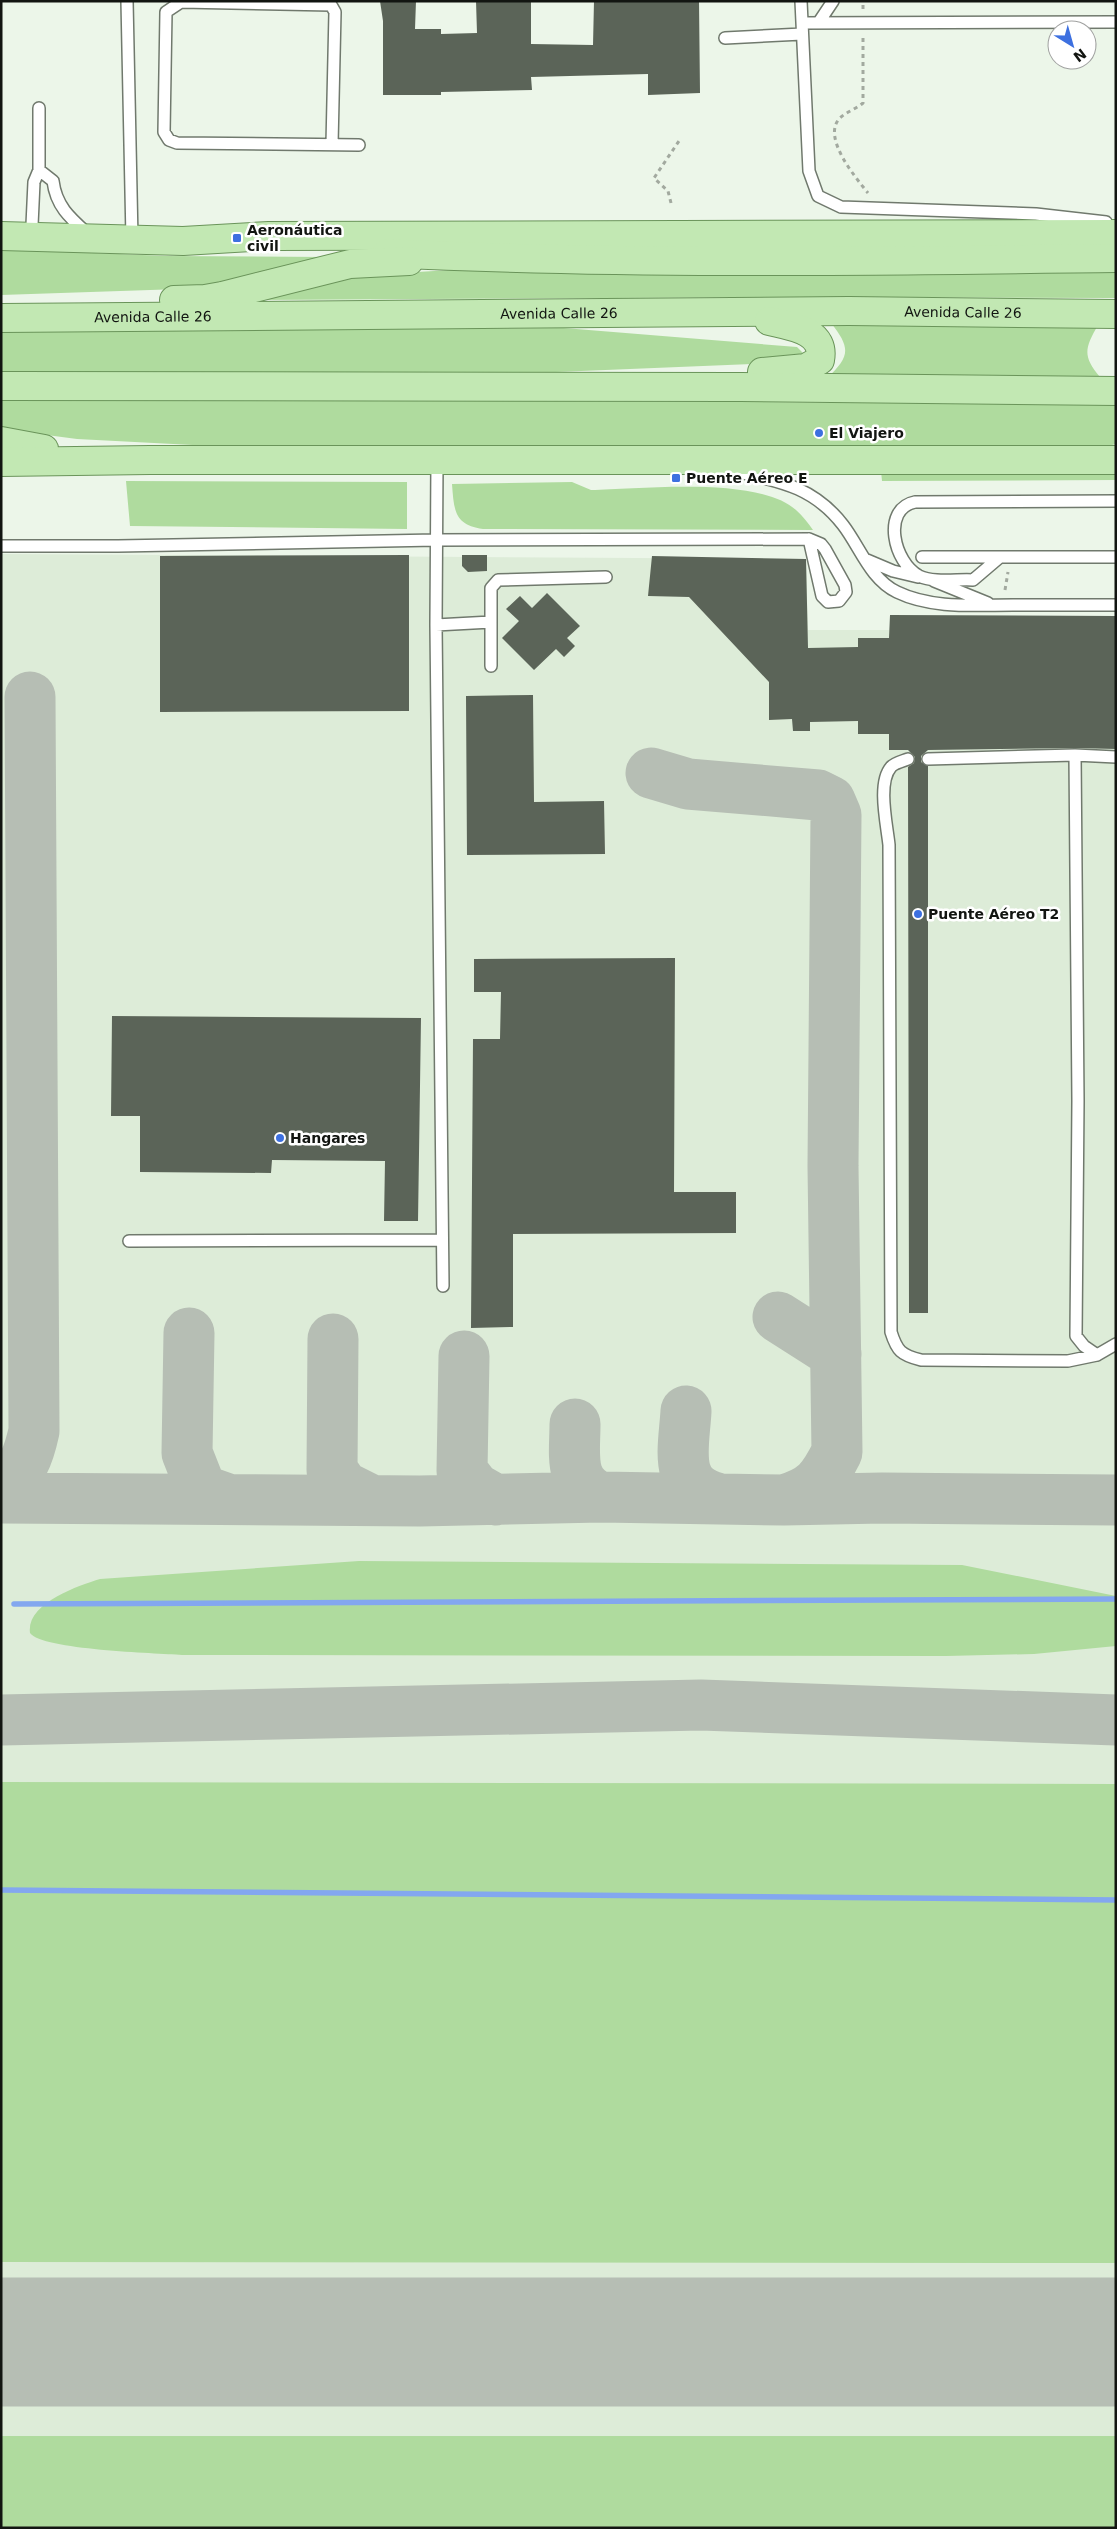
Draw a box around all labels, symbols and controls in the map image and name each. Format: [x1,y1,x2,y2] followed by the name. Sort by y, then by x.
[1047,20,1097,70] north arrow
[1070,45,1089,65] text: N
[247,222,342,254] place label: Aeronáutica civil
[231,232,243,244] marker: Aeronáutica civil
[904,304,1022,321] street label: Avenida Calle 26
[500,305,618,322] street label: Avenida Calle 26
[94,308,212,325] street label: Avenida Calle 26
[829,425,904,441] place label: El Viajero
[813,427,825,439] marker: El Viajero
[686,470,808,486] place label: Puente Aéreo E
[670,472,682,484] marker: Puente Aéreo E
[928,906,1059,922] place label: Puente Aéreo T2
[912,908,924,920] marker: Puente Aéreo T2
[290,1130,365,1146] place label: Hangares
[274,1132,286,1144] marker: Hangares

